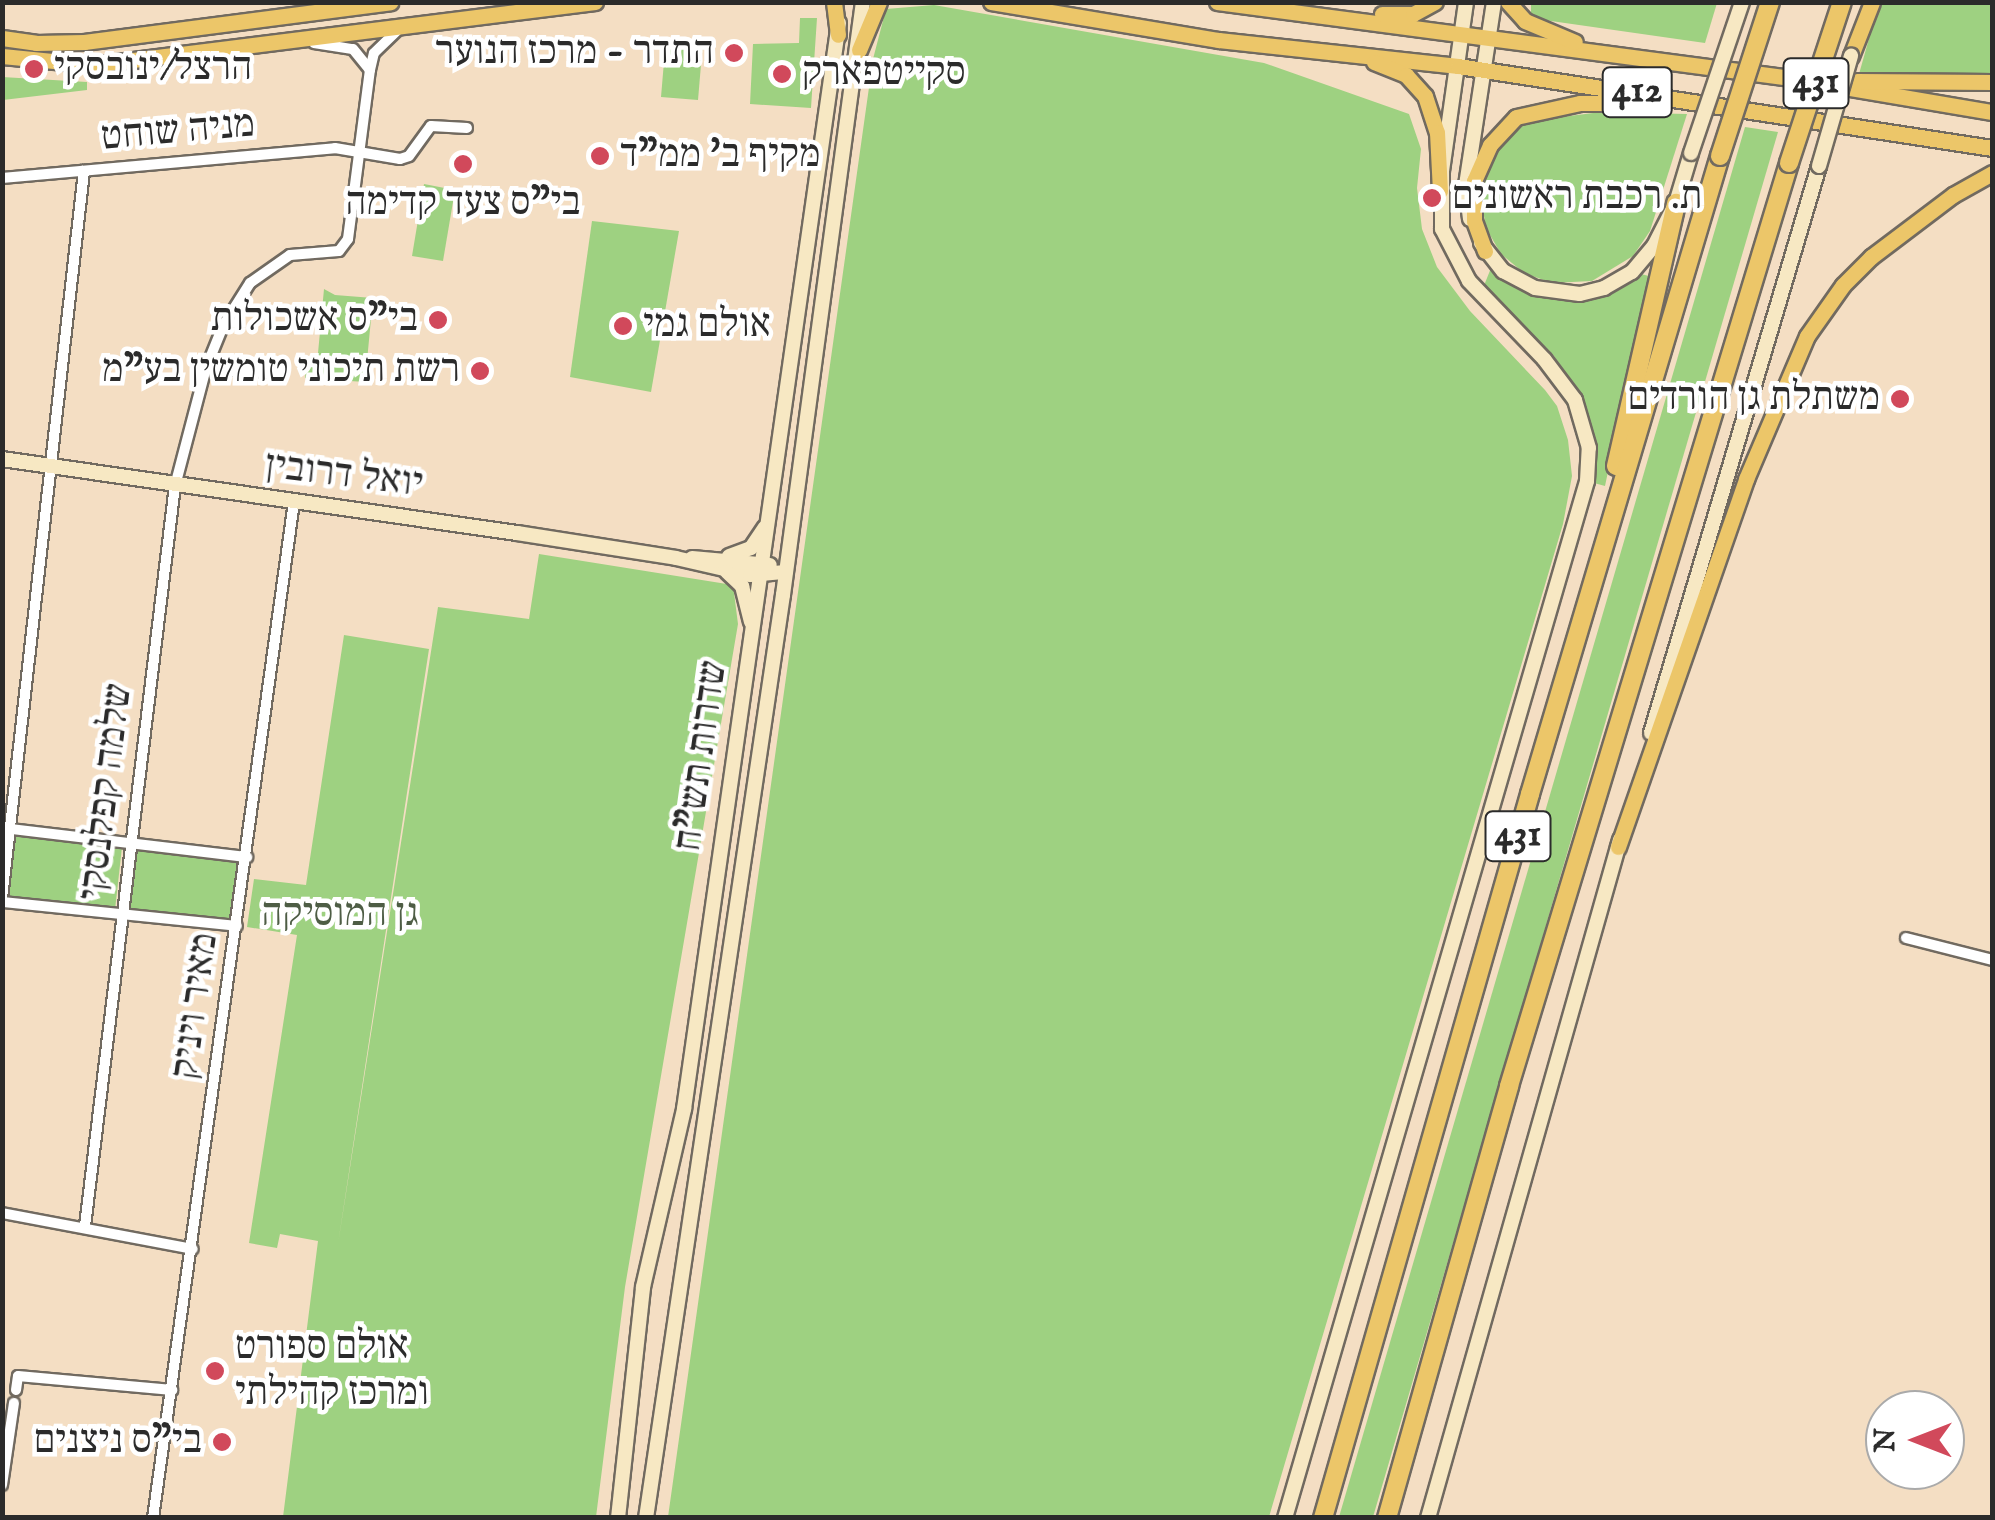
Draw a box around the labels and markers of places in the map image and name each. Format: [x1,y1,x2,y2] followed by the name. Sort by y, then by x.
[435,29,714,77] place label: התדר - מרכז הנוער
[723,42,745,64] marker: התדר - מרכז הנוער
[54,45,252,93] place label: הרצל/ינובסקי
[802,50,966,98] place label: סקייטפארק
[23,58,45,80] marker: הרצל/ינובסקי
[771,63,793,85] marker: סקייטפארק
[620,132,820,180] place label: מקיף ב' ממ"ד
[589,145,611,167] marker: מקיף ב' ממ"ד
[452,153,474,175] marker: בי"ס צעד קדימה
[1452,174,1702,222] place label: ת. רכבת ראשונים
[345,180,581,228] place label: בי"ס צעד קדימה
[1421,187,1443,209] marker: ת. רכבת ראשונים
[211,296,418,344] place label: בי"ס אשכולות
[643,302,771,350] place label: אולם גמי
[427,309,449,331] marker: בי"ס אשכולות
[612,315,634,337] marker: אולם גמי
[102,347,460,395] place label: רשת תיכוני טומשין בע"מ
[469,360,491,382] marker: רשת תיכוני טומשין בע"מ
[1628,375,1880,423] place label: משתלת גן הורדים
[1889,388,1911,410] marker: משתלת גן הורדים
[235,1324,429,1418] place label: אולם ספורט ומרכז קהילתי
[204,1360,226,1382] marker: אולם ספורט ומרכז קהילתי
[34,1418,202,1466] place label: בי"ס ניצנים
[211,1431,233,1453] marker: בי"ס ניצנים

